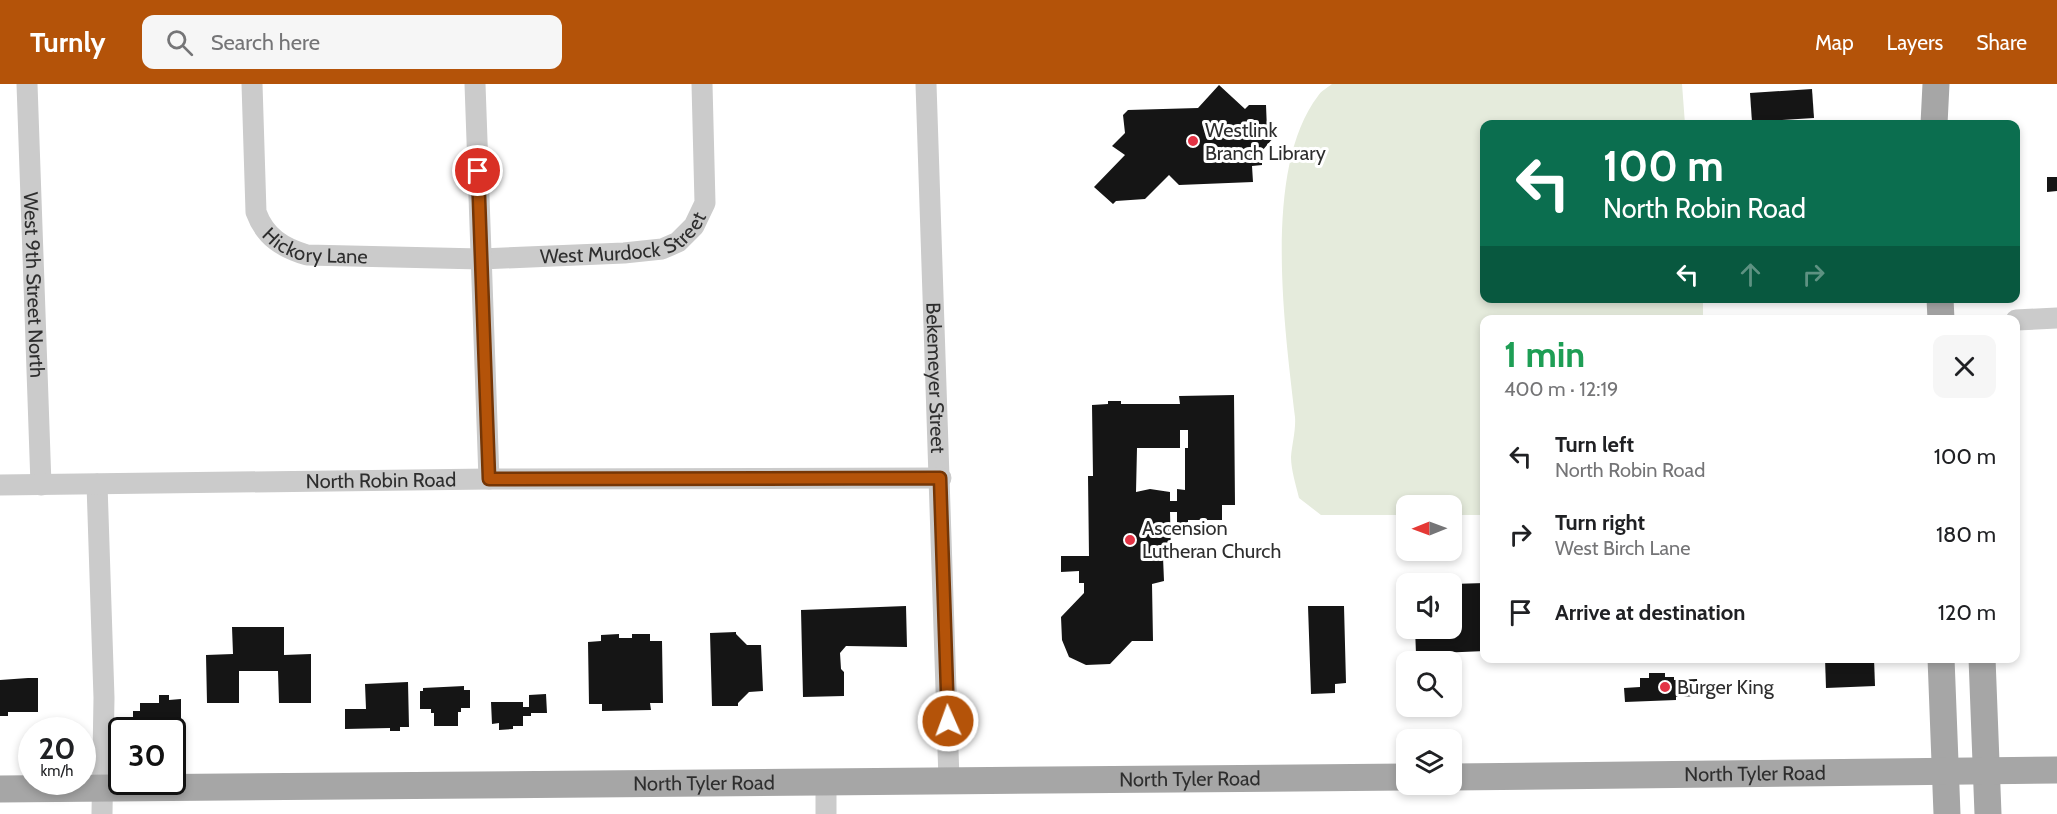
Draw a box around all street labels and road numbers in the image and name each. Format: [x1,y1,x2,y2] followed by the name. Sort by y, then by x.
[19,191,49,378] street label: West 9th Street North
[539,208,711,269] street label: West Murdock Street
[258,223,368,268] street label: Hickory Lane
[921,302,950,454] street label: Bekemeyer Street
[306,467,456,493] street label: North Robin Road
[1684,761,1826,786] street label: North Tyler Road
[1119,766,1261,791] street label: North Tyler Road
[633,770,775,796] street label: North Tyler Road

